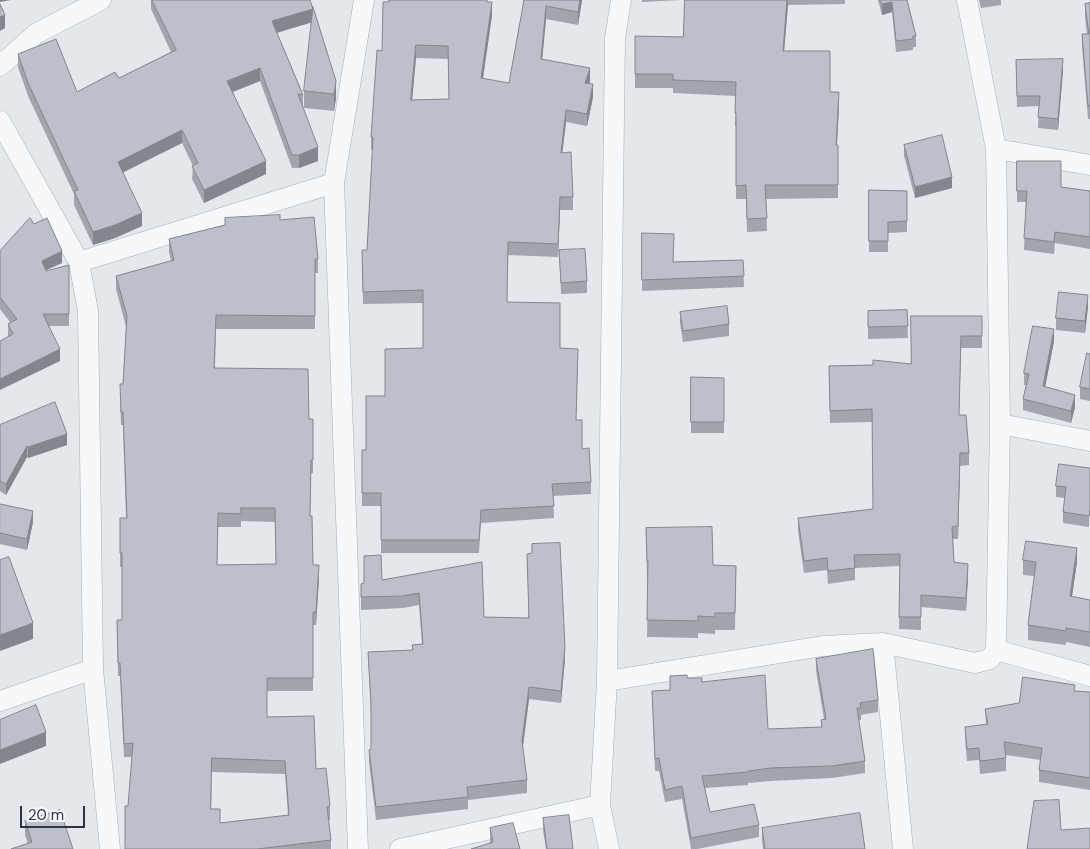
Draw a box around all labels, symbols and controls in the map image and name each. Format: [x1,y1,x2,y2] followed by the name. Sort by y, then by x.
[22,796,88,828] scale bar
[28,805,64,825] text: 20 m

